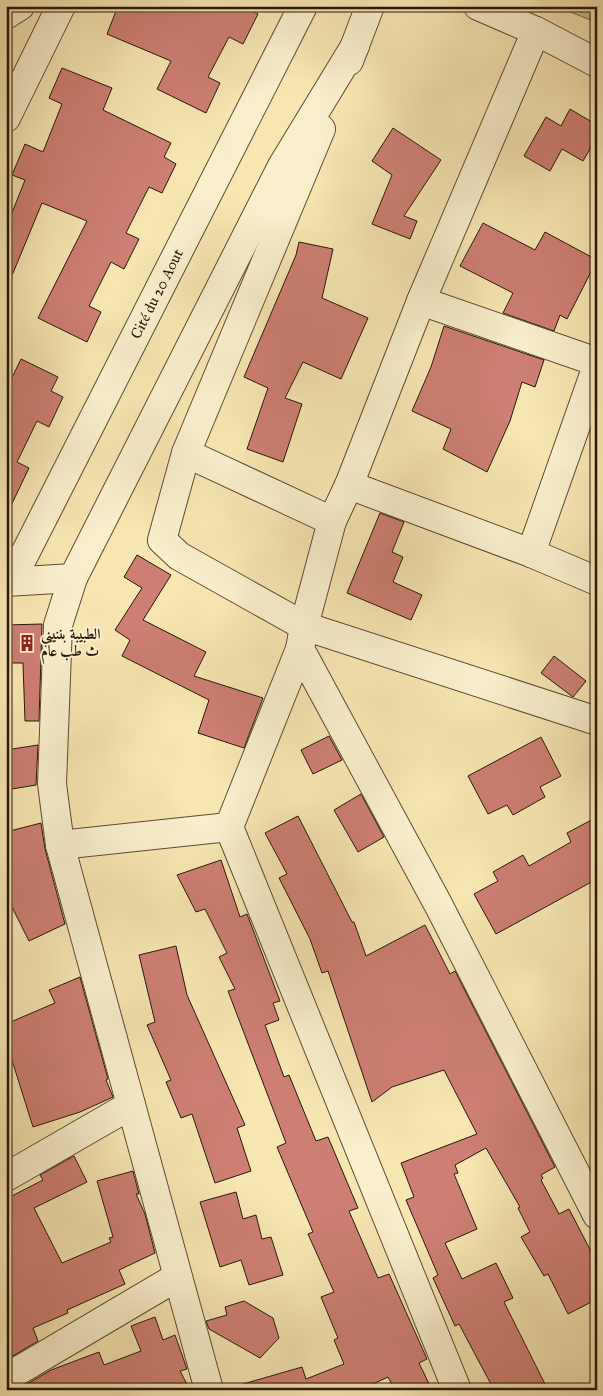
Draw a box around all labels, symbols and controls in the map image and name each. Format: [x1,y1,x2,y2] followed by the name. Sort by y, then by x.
[127,245,187,342] street label: Cité du 20 Aout
[41,625,100,664] place label: الطبيبة بننيني ث طب عام
[17,633,37,653] building icon: الطبيبة بننيني ث طب عام

